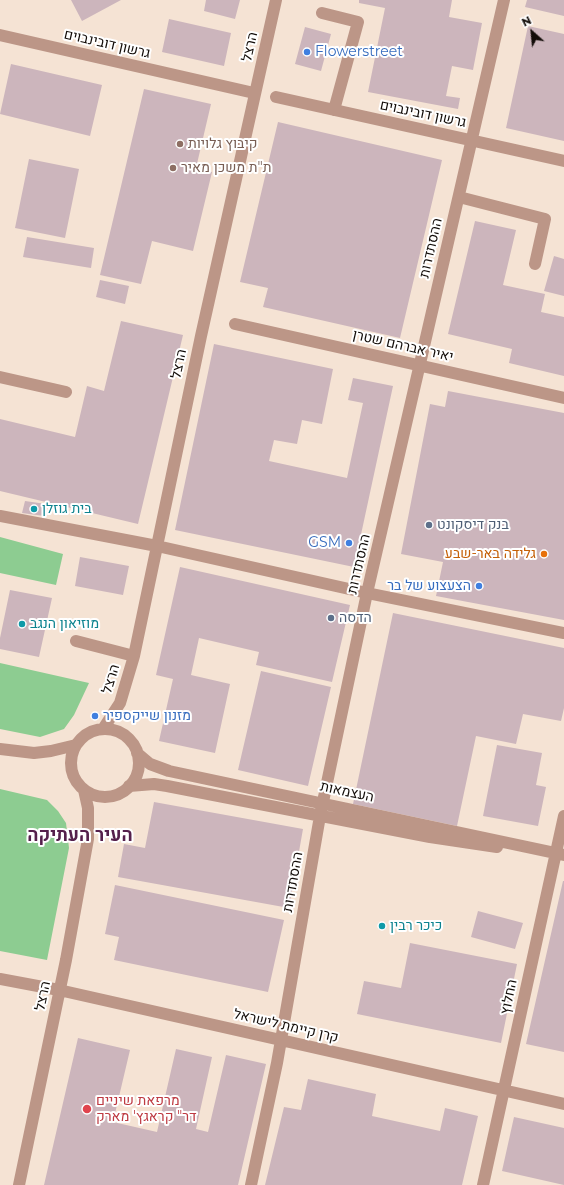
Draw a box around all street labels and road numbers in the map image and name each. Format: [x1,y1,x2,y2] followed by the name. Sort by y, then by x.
[62,26,152,62] street label: גרשון דובינבוים
[238,31,262,63] street label: הרצל
[378,97,468,131] street label: גרשון דובינבוים
[416,216,446,280] street label: ההסתדרות
[351,326,455,366] street label: יאיר אברהם שטרן
[168,348,190,380] street label: הרצל
[344,532,374,596] street label: ההסתדרות
[99,662,123,696] street label: הרצל
[318,778,376,806] street label: העצמאות
[279,850,307,914] street label: ההסתדרות
[497,978,521,1016] street label: החלוץ
[32,980,54,1012] street label: הרצל
[232,1006,340,1046] street label: קרן קיימת לישראל

